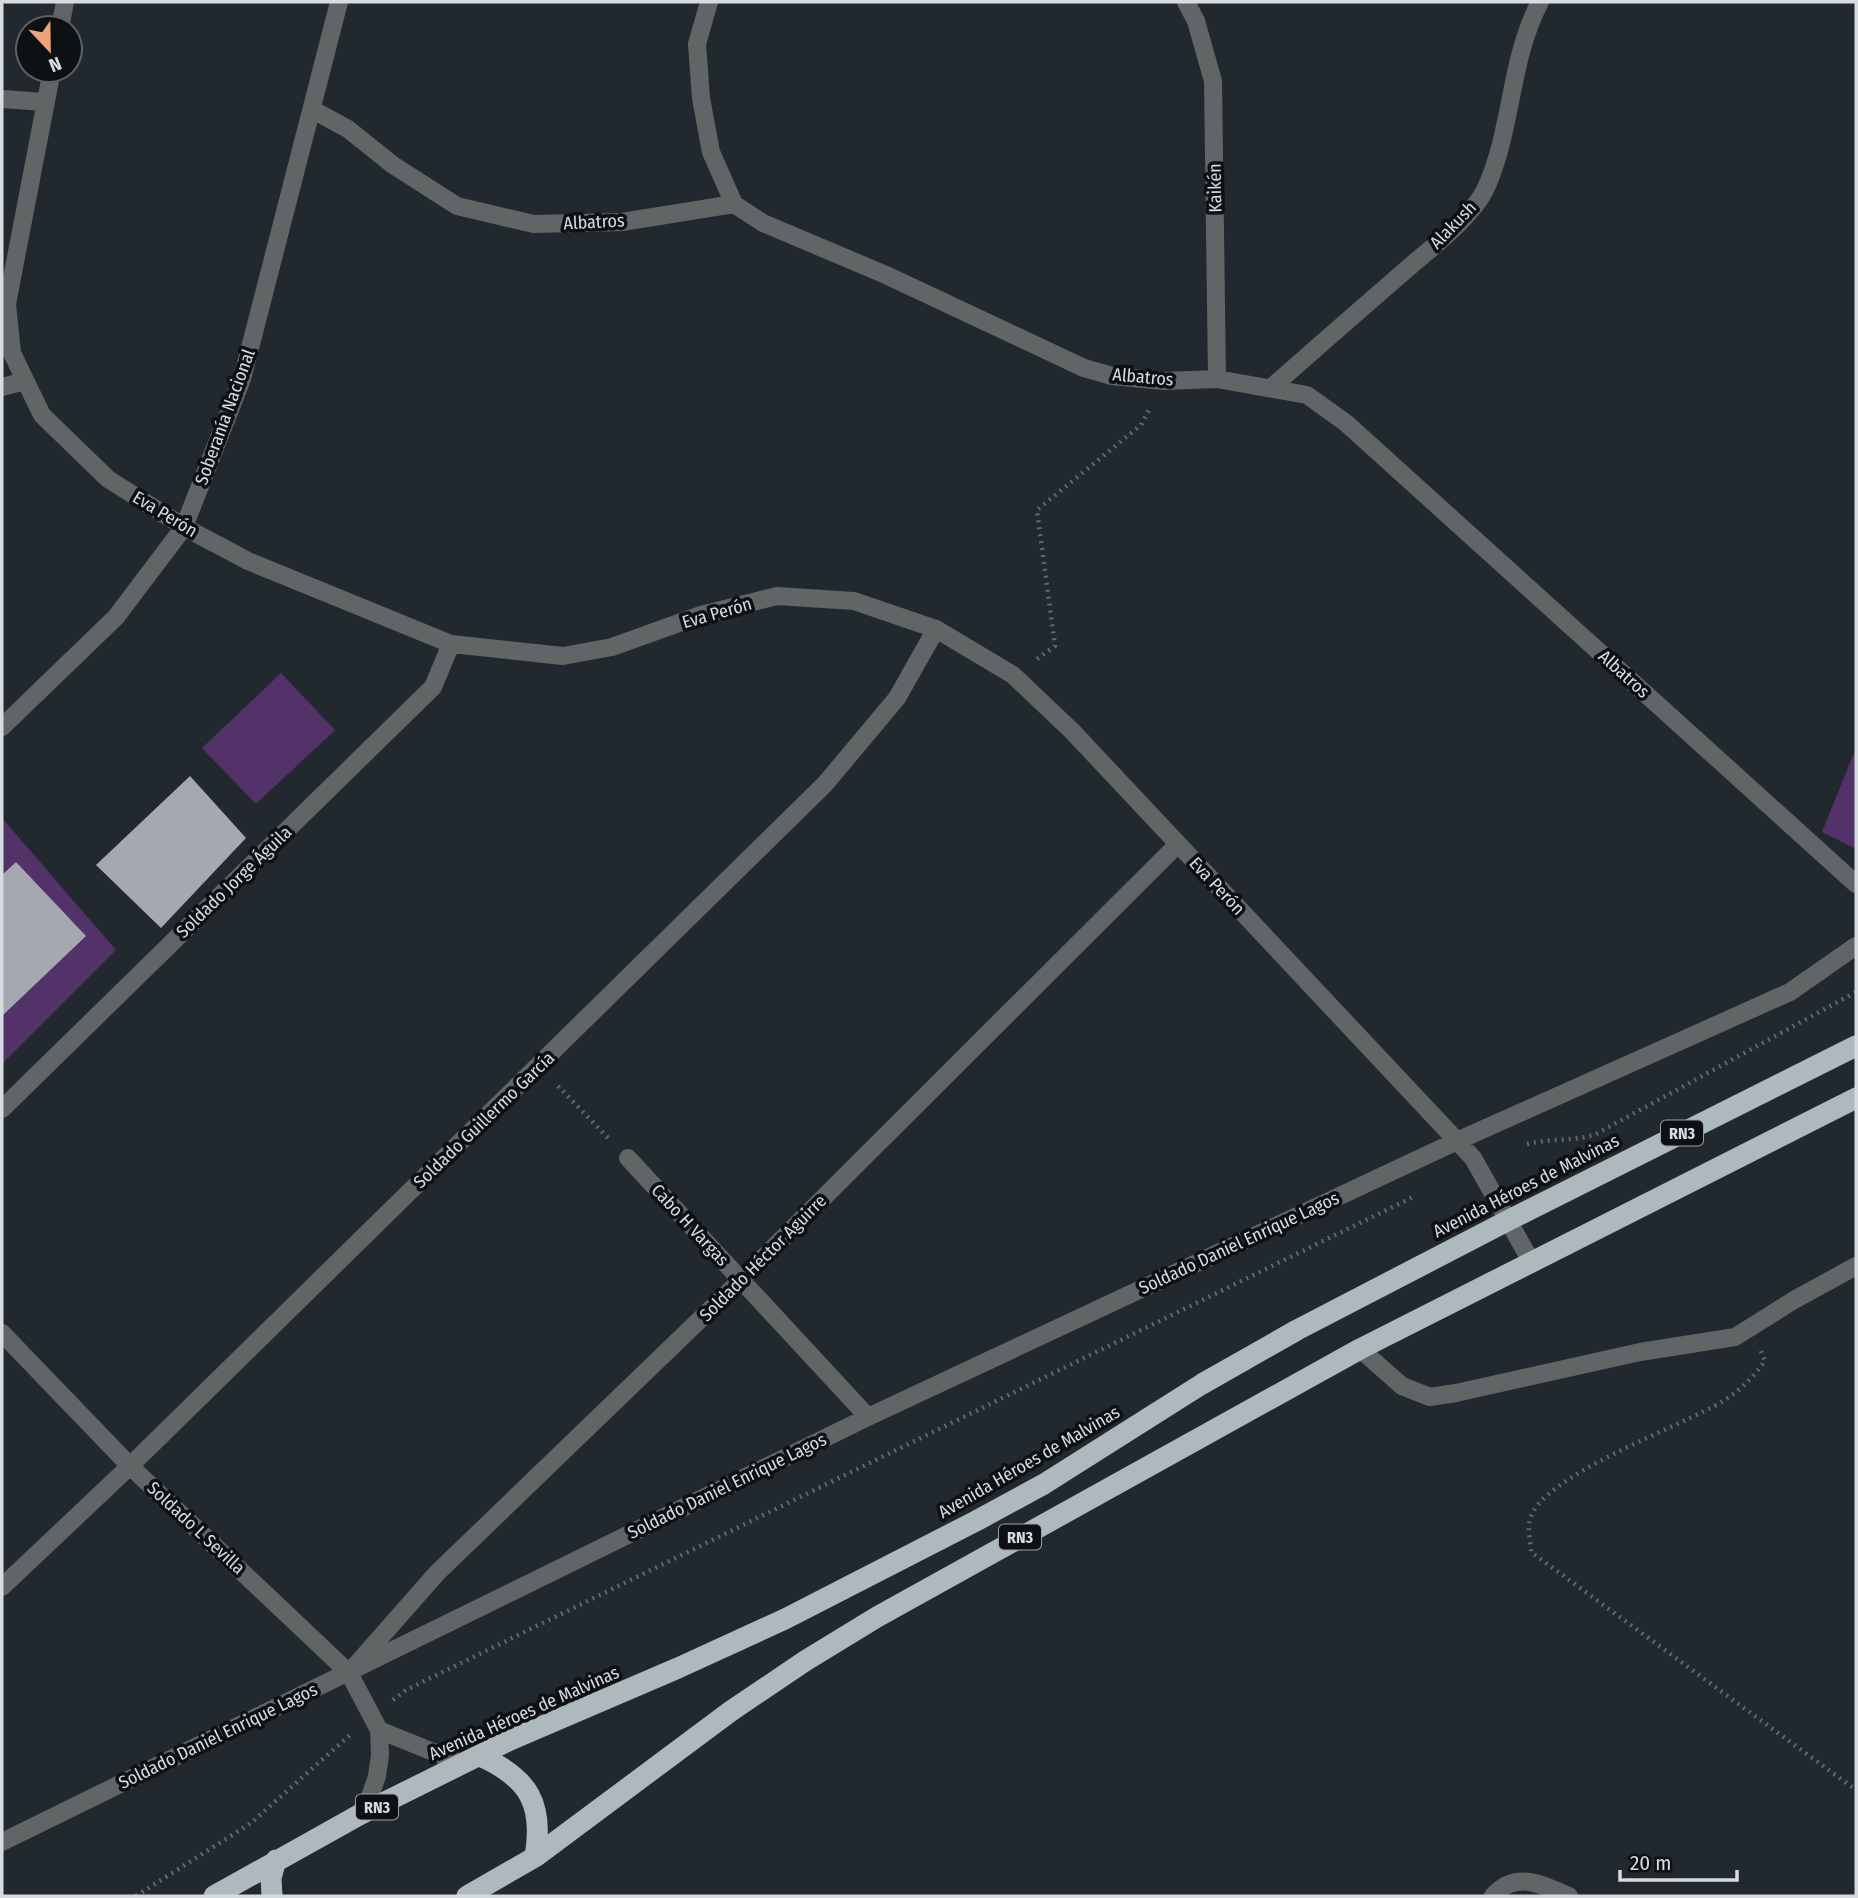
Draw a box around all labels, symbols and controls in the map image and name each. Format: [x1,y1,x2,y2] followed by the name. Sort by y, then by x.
[14,14,84,84] north arrow
[46,52,65,77] text: N
[1204,163,1226,213] street label: Kaikén
[1425,197,1481,253] street label: Alakush
[563,209,625,235] street label: Albatros
[190,346,260,488] street label: Soberanía Nacional
[1112,363,1175,391] street label: Albatros
[129,486,201,542] street label: Eva Perón
[680,593,754,633] street label: Eva Perón
[1594,645,1654,703] street label: Albatros
[171,821,296,943] street label: Soldado Jorge Águila
[1185,852,1249,920] street label: Eva Perón
[409,1047,559,1193] street label: Soldado Guillermo García
[1661,1120,1703,1146] road number: RN3
[1429,1129,1623,1243] street label: Avenida Héroes de Malvinas
[646,1179,734,1271] street label: Cabo H Vargas
[1135,1187,1343,1299] street label: Soldado Daniel Enrique Lagos
[695,1190,831,1326] street label: Soldado Héctor Aguirre
[934,1401,1124,1523] street label: Avenida Héroes de Malvinas
[624,1428,830,1544] street label: Soldado Daniel Enrique Lagos
[143,1477,250,1579] street label: Soldado L Sevilla
[999,1525,1041,1550] road number: RN3
[425,1661,623,1765] street label: Avenida Héroes de Malvinas
[115,1678,321,1794] street label: Soldado Daniel Enrique Lagos
[356,1795,398,1820] road number: RN3
[1620,1839,1737,1883] scale bar
[1630,1850,1671,1876] text: 20 m

